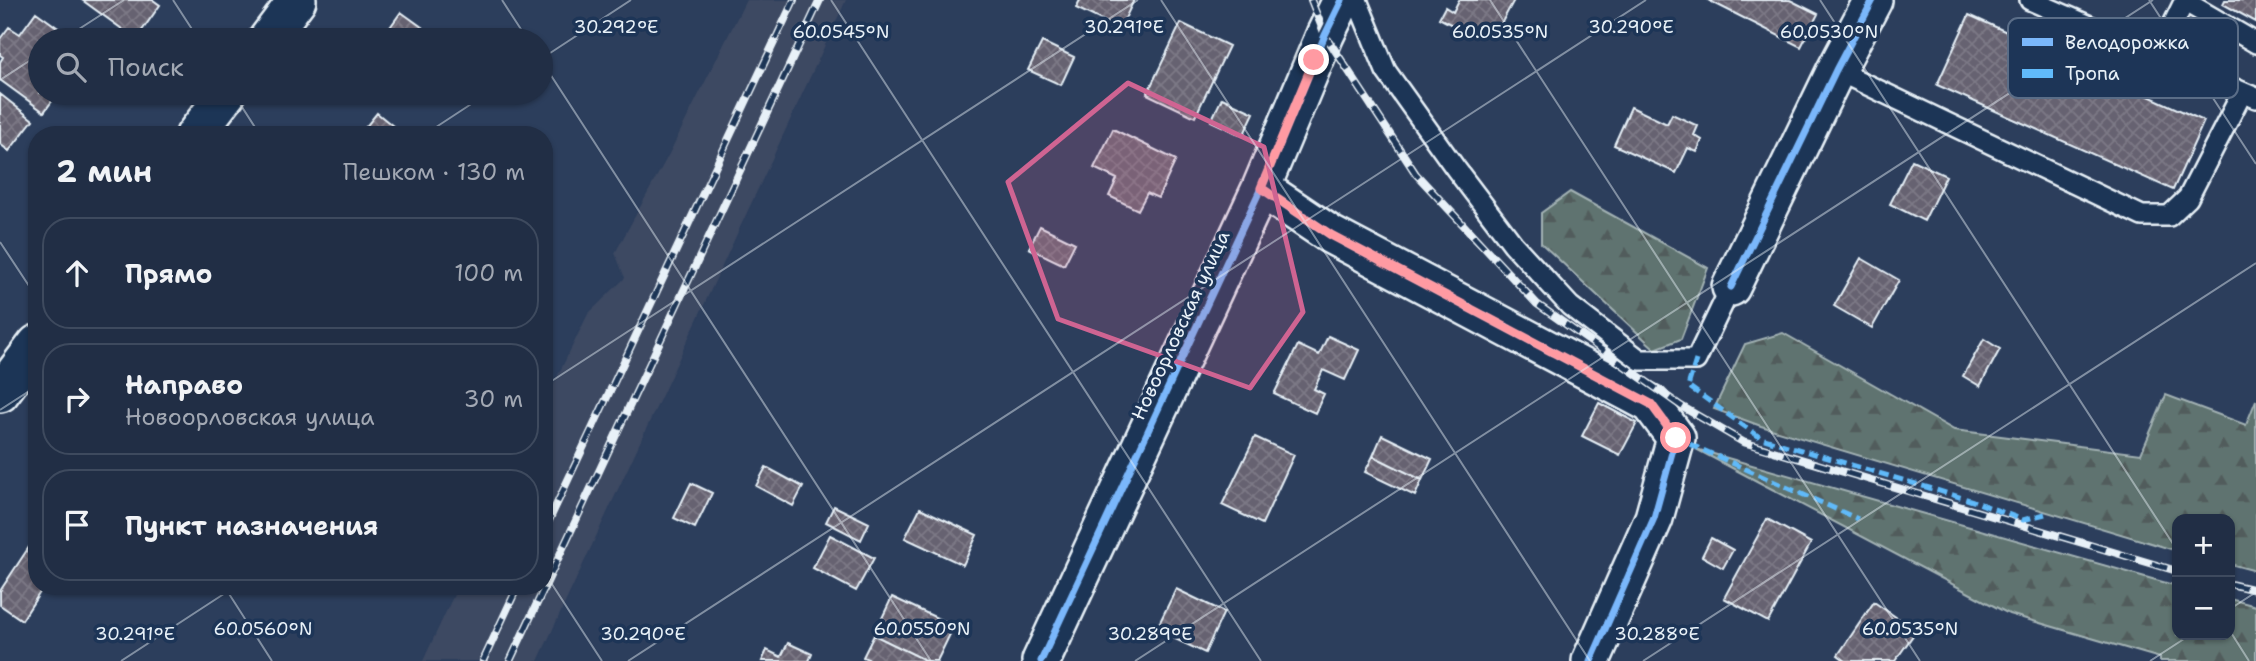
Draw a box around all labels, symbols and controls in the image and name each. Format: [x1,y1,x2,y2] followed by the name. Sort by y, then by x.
[574,15,658,39] text: 30.292°E
[1084,15,1164,39] text: 30.291°E
[1588,15,1674,39] text: 30.290°E
[2008,18,2238,98] legend
[792,20,890,44] text: 60.0545°N
[1452,20,1548,44] text: 60.0535°N
[1780,20,1878,44] text: 60.0530°N
[28,28,553,105] search box
[2065,30,2189,55] text: Велодорожка
[1298,44,1329,75] route end
[52,48,90,86] icon: search
[108,49,184,84] text: Поиск
[2065,61,2120,86] text: Тропа
[56,151,152,192] text: 2 мин
[343,157,525,187] text: Пешком · 130 m
[1126,226,1235,424] street label: Новоорловская улица
[58,254,96,292] icon: ahead
[125,256,213,291] text: Прямо
[454,258,523,288] text: 100 m
[125,367,243,402] text: Направо
[58,380,96,418] icon: right
[464,384,523,414] text: 30 m
[125,402,375,432] text: Новоорловская улица
[1660,422,1691,453] route start
[58,506,96,544] icon: arrive
[125,508,378,543] text: Пункт назначения
[2172,514,2235,640] map controls
[2172,514,2235,577] button: +
[2172,577,2235,640] button: −
[214,617,312,641] text: 60.0560°N
[873,617,971,641] text: 60.0550°N
[1862,617,1958,641] text: 60.0535°N
[95,622,175,646] text: 30.291°E
[600,622,686,646] text: 30.290°E
[1107,622,1193,646] text: 30.289°E
[1614,622,1700,646] text: 30.288°E

